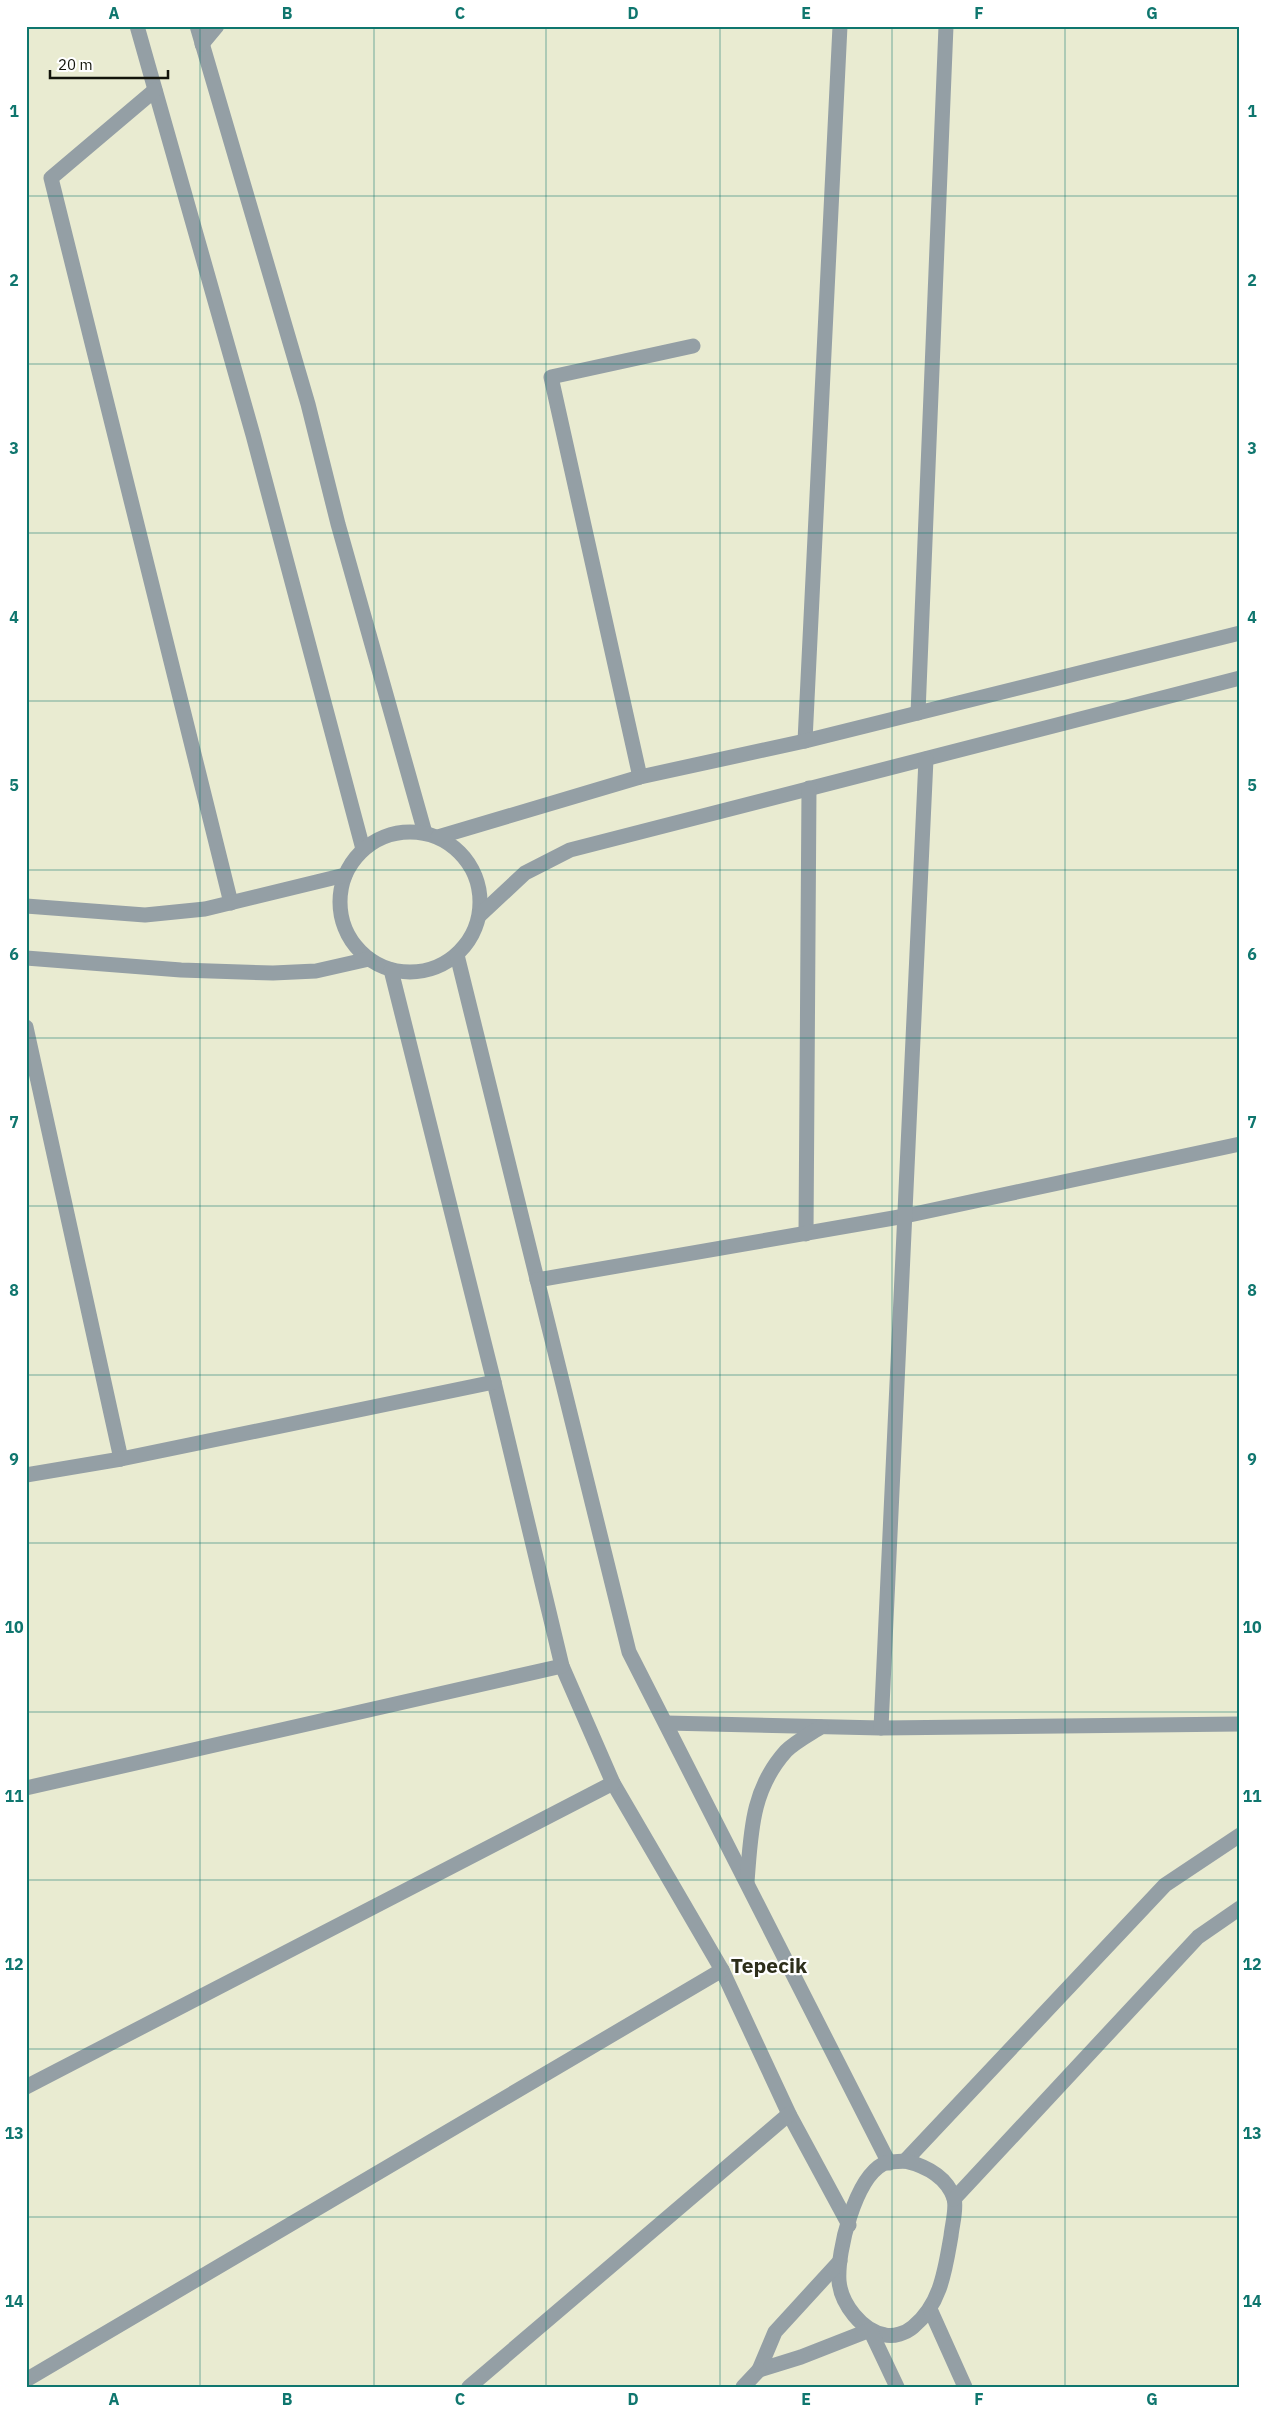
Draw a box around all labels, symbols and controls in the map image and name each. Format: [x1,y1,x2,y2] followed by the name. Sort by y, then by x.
[109,3,120,23] text: A
[282,3,293,23] text: B
[455,3,465,23] text: C
[627,3,639,23] text: D
[801,3,811,23] text: E
[974,3,984,23] text: F
[1146,3,1158,23] text: G
[50,48,168,80] scale bar
[58,55,93,74] text: 20 m
[9,101,19,121] text: 1
[1247,101,1257,121] text: 1
[9,270,19,290] text: 2
[1247,270,1257,290] text: 2
[9,438,19,458] text: 3
[1247,438,1257,458] text: 3
[9,607,19,627] text: 4
[1247,607,1257,627] text: 4
[9,775,19,795] text: 5
[1247,775,1257,795] text: 5
[9,944,19,964] text: 6
[1247,944,1257,964] text: 6
[9,1112,19,1132] text: 7
[1247,1112,1257,1132] text: 7
[9,1280,19,1300] text: 8
[1247,1280,1257,1300] text: 8
[9,1449,19,1469] text: 9
[1247,1449,1257,1469] text: 9
[4,1617,24,1637] text: 10
[1242,1617,1262,1637] text: 10
[4,1786,24,1806] text: 11
[1242,1786,1262,1806] text: 11
[731,1951,808,1979] district label: Tepecik
[4,1954,24,1974] text: 12
[1242,1954,1262,1974] text: 12
[4,2123,24,2143] text: 13
[1242,2123,1262,2143] text: 13
[4,2291,24,2311] text: 14
[1242,2291,1262,2311] text: 14
[109,2389,120,2409] text: A
[282,2389,293,2409] text: B
[455,2389,465,2409] text: C
[627,2389,639,2409] text: D
[801,2389,811,2409] text: E
[974,2389,984,2409] text: F
[1146,2389,1158,2409] text: G

